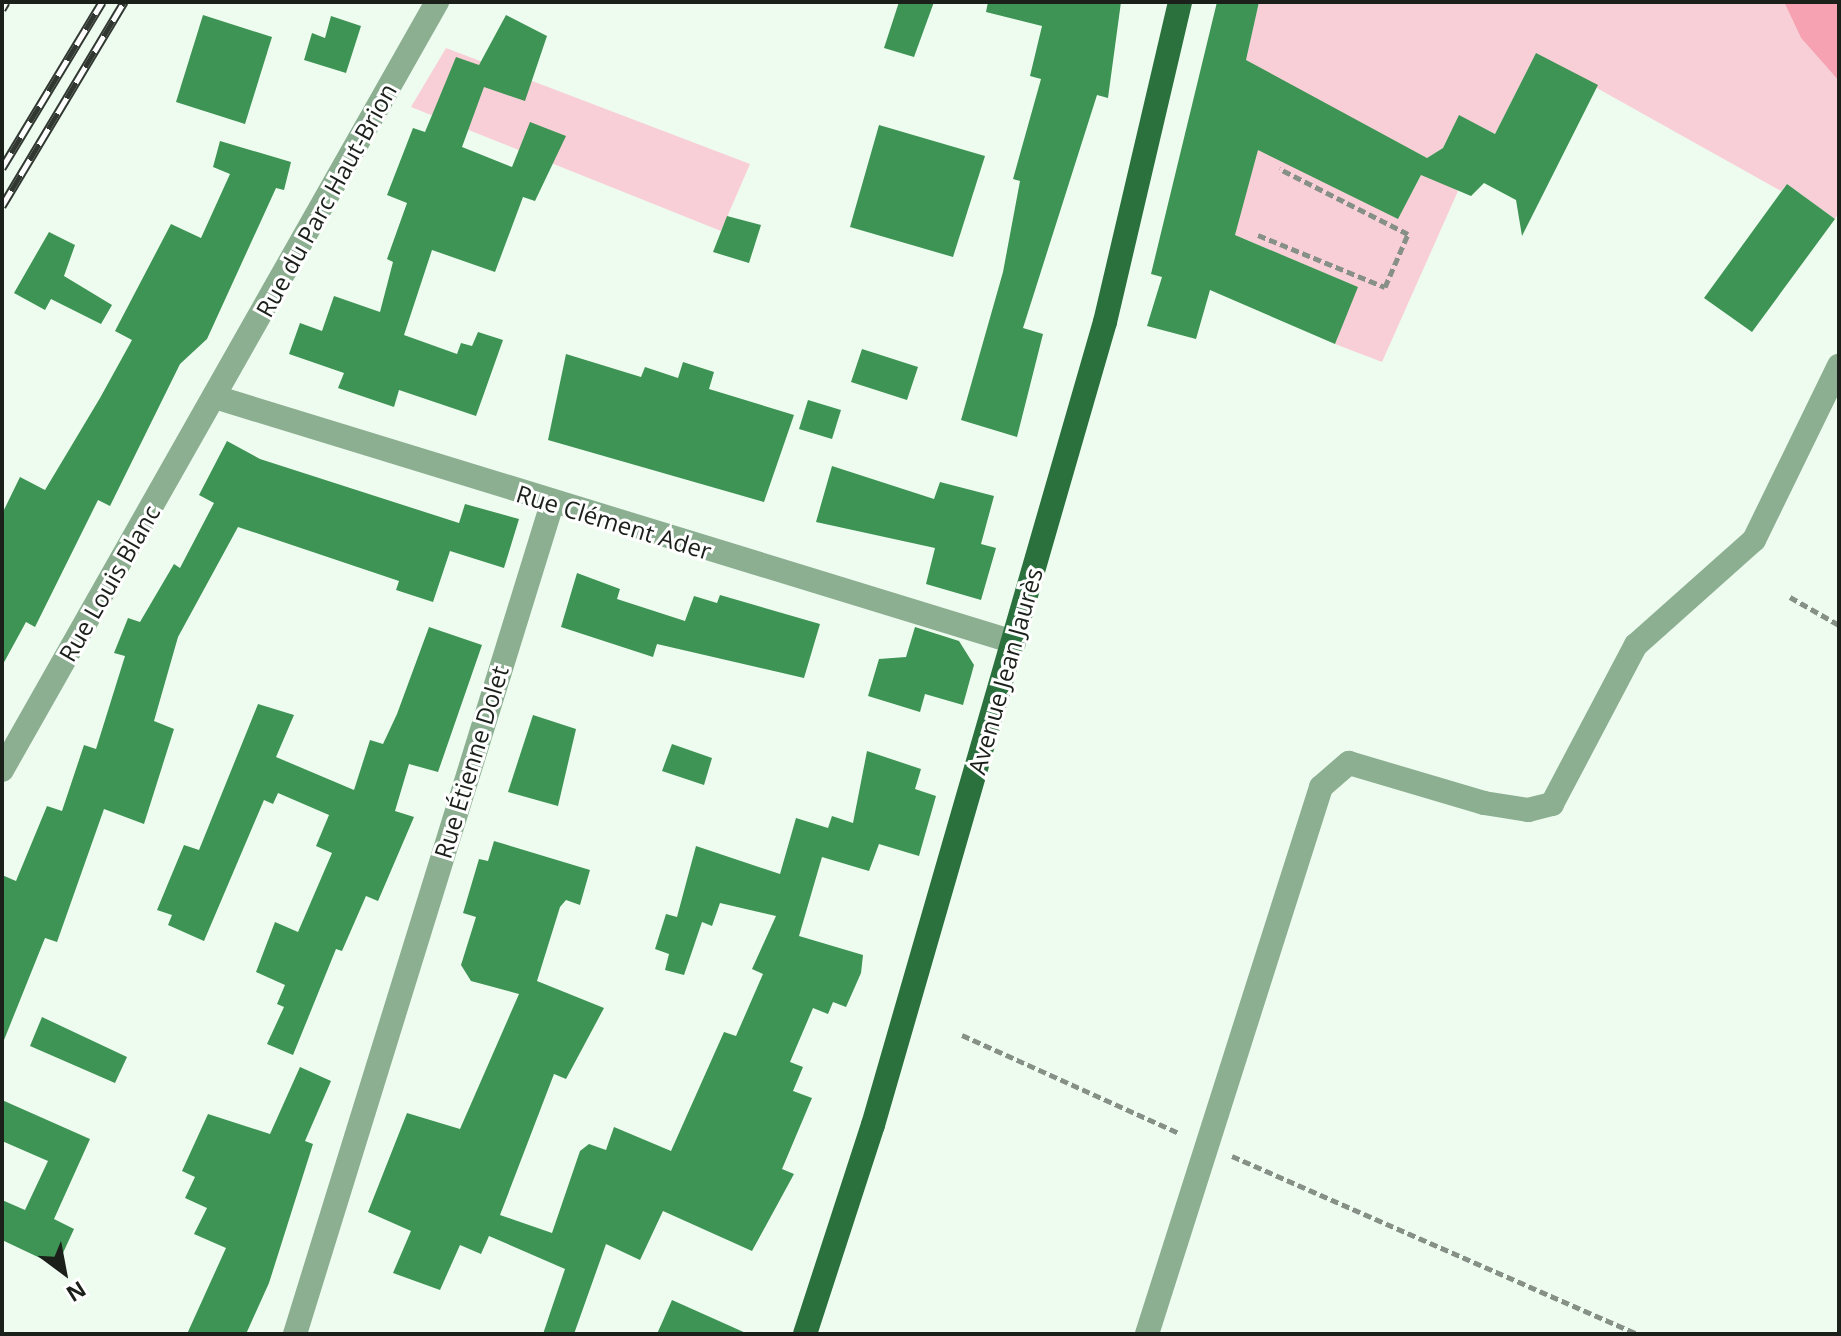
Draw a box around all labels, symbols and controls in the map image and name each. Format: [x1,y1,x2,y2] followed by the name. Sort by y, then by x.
[250,78,402,322] street label: Rue du Parc Haut-Brion
[513,479,715,565] street label: Rue Clément Ader
[53,500,165,666] street label: Rue Louis Blanc
[962,565,1048,777] street label: Avenue Jean Jaurès
[428,662,514,862] street label: Rue Étienne Dolet
[24,1232,104,1312] north arrow
[61,1275,92,1310] text: N

